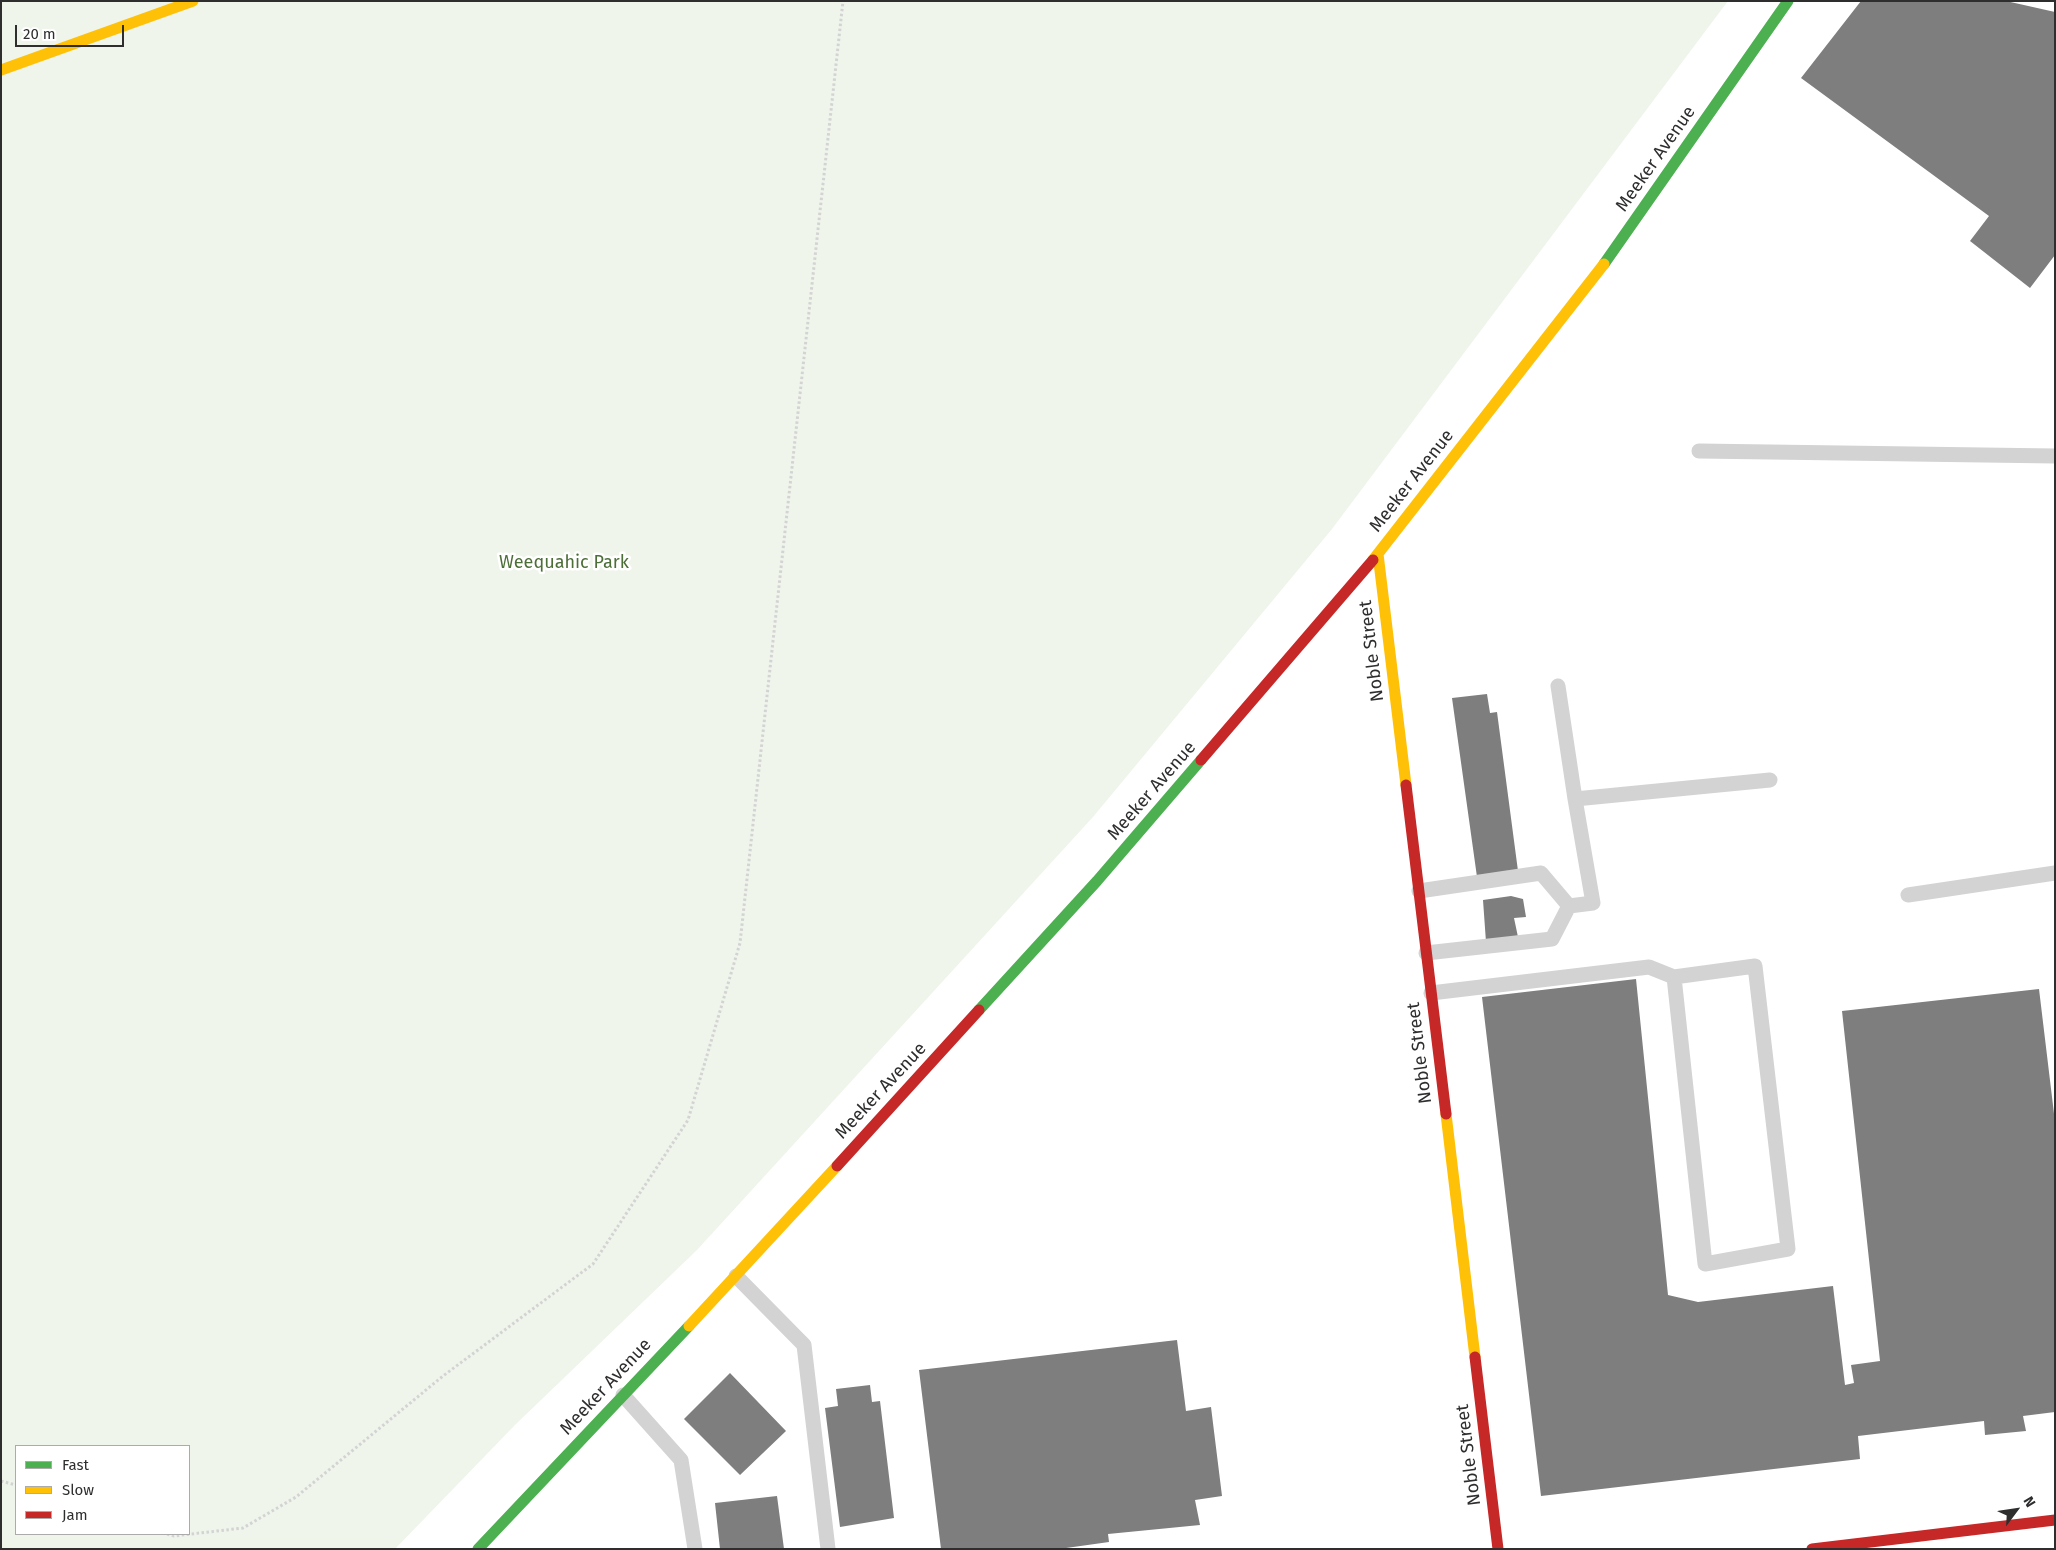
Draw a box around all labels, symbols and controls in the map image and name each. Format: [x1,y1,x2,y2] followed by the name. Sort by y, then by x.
[18,15,126,47] scale bar
[23,25,56,43] text: 20 m
[1612,102,1700,216] street label: Meeker Avenue
[1365,426,1459,536] street label: Meeker Avenue
[499,552,629,574] park label: Weequahic Park
[1355,599,1389,703] street label: Noble Street
[1103,737,1201,845] street label: Meeker Avenue
[1403,1001,1437,1105] street label: Noble Street
[831,1038,931,1144] street label: Meeker Avenue
[556,1334,656,1440] street label: Meeker Avenue
[1452,1403,1486,1507] street label: Noble Street
[15,1445,190,1535] legend
[62,1456,89,1474] text: Fast
[62,1481,94,1499] text: Slow
[1991,1485,2041,1535] north arrow
[2020,1494,2039,1510] text: N
[62,1506,88,1524] text: Jam

